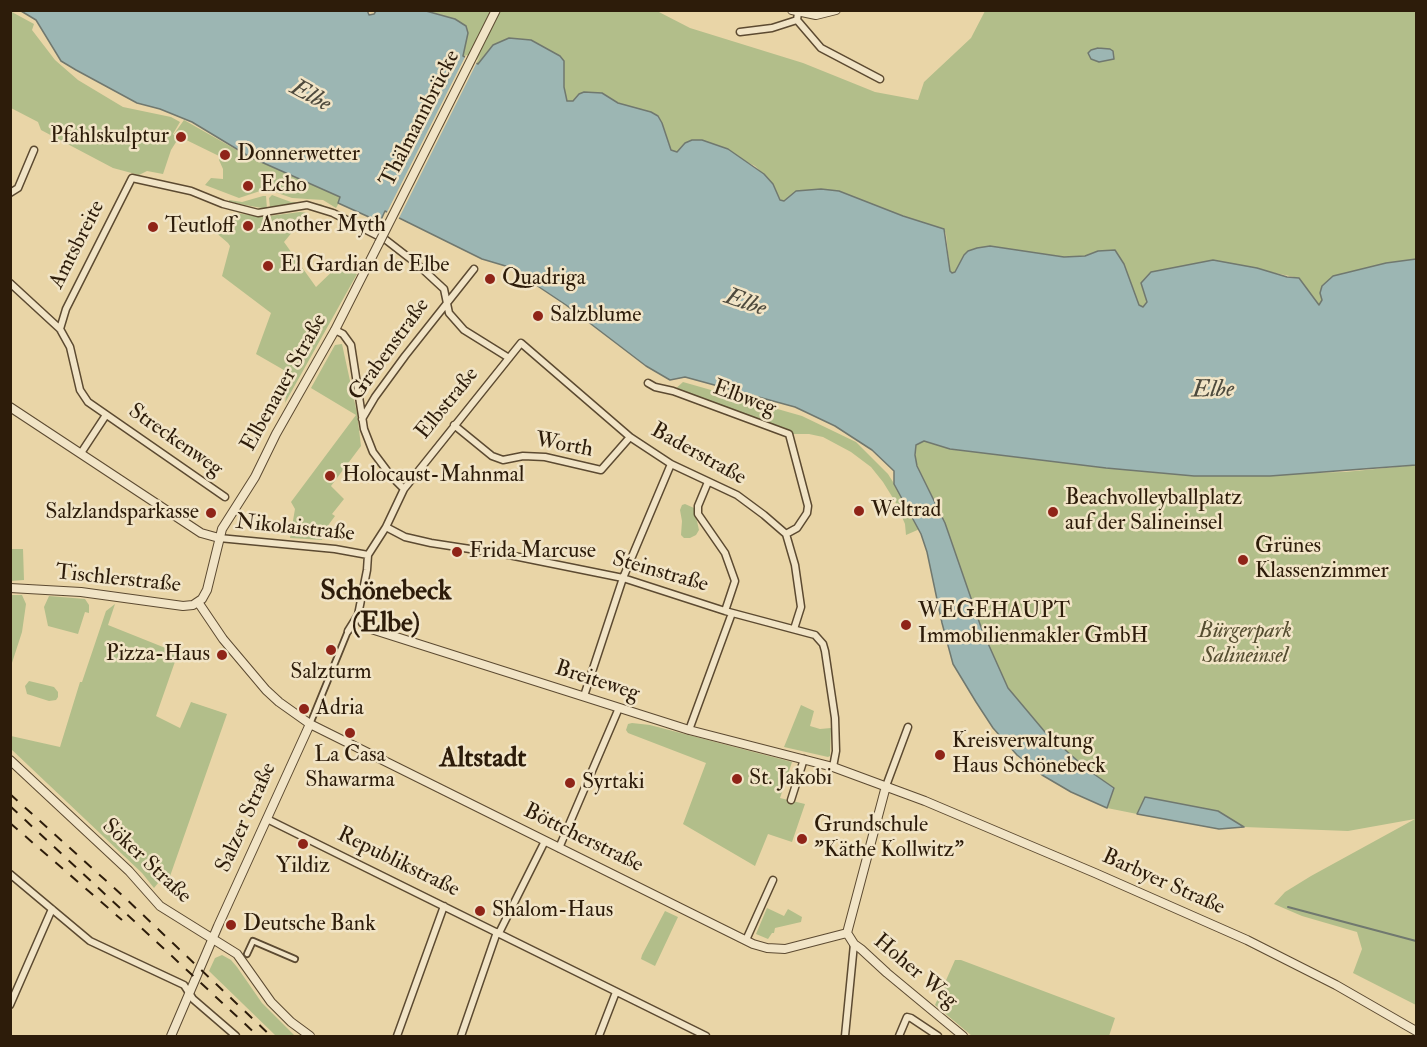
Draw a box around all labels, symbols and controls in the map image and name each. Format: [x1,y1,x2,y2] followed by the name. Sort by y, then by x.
[375,46,467,192] street label: Thälmannbrücke
[285,74,335,120] water label: Elbe
[50,124,169,150] place label: Pfahlskulptur
[174,130,188,144] marker: Pfahlskulptur
[237,142,360,168] place label: Donnerwetter
[218,148,232,162] marker: Donnerwetter
[260,173,307,199] place label: Echo
[241,179,255,193] marker: Echo
[45,196,111,294] street label: Amtsbreite
[260,213,386,239] place label: Another Myth
[165,214,235,240] place label: Teutloff
[241,219,255,233] marker: Another Myth
[146,220,160,234] marker: Teutloff
[280,253,449,279] place label: El Gardian de Elbe
[261,259,275,273] marker: El Gardian de Elbe
[502,266,586,292] place label: Quadriga
[483,272,497,286] marker: Quadriga
[720,284,770,324] water label: Elbe
[344,294,436,406] street label: Grabenstraße
[550,303,641,329] place label: Salzblume
[531,309,545,323] marker: Salzblume
[236,310,334,456] street label: Elbenauer Straße
[411,363,485,445] street label: Elbstraße
[709,375,779,423] street label: Elbweg
[1192,376,1234,406] water label: Elbe
[123,399,227,483] street label: Streckenweg
[646,418,750,492] street label: Baderstraße
[533,428,595,464] street label: Worth
[342,463,524,489] place label: Holocaust-Mahnmal
[323,469,337,483] marker: Holocaust-Mahnmal
[1065,486,1242,538] place label: Beachvolleyballplatz auf der Salineinsel
[871,498,941,524] place label: Weltrad
[45,500,199,526] place label: Salzlandsparkasse
[852,504,866,518] marker: Weltrad
[1046,505,1060,519] marker: Beachvolleyballplatz auf der Salineinsel
[204,506,218,520] marker: Salzlandsparkasse
[234,510,356,548] street label: Nikolaistraße
[1255,534,1389,586] place label: Grünes Klassenzimmer
[469,539,596,565] place label: Frida Marcuse
[450,545,464,559] marker: Frida Marcuse
[609,547,711,599] street label: Steinstraße
[1236,553,1250,567] marker: Grünes Klassenzimmer
[54,560,182,600] street label: Tischlerstraße
[320,576,452,642] district label: Schönebeck (Elbe)
[918,599,1148,650] place label: WEGEHAUPT Immobilienmakler GmbH
[899,618,913,632] marker: WEGEHAUPT Immobilienmakler GmbH
[1198,619,1292,670] park label: Bürgerpark Salineinsel
[106,642,210,668] place label: Pizza-Haus
[324,643,338,657] marker: Salzturm
[215,648,229,662] marker: Pizza-Haus
[551,656,643,708] street label: Breiteweg
[290,660,372,686] place label: Salzturm
[316,696,364,722] place label: Adria
[297,702,311,716] marker: Adria
[343,726,357,740] marker: La Casa Shawarma
[952,729,1106,780] place label: Kreisverwaltung Haus Schönebeck
[305,743,395,794] place label: La Casa Shawarma
[440,743,526,777] district label: Altstadt
[933,748,947,762] marker: Kreisverwaltung Haus Schönebeck
[211,759,283,877] street label: Salzer Straße
[749,766,832,792] place label: St. Jakobi
[582,770,645,796] place label: Syrtaki
[730,772,744,786] marker: St. Jakobi
[563,776,577,790] marker: Syrtaki
[519,799,647,879] street label: Böttcherstraße
[814,813,964,864] place label: Grundschule "Käthe Kollwitz"
[96,814,196,910] street label: Söker Straße
[333,822,463,904] street label: Republikstraße
[795,832,809,846] marker: Grundschule "Käthe Kollwitz"
[296,837,310,851] marker: Yildiz
[1098,844,1228,922] street label: Barbyer Straße
[276,854,330,880] place label: Yildiz
[492,898,613,924] place label: Shalom-Haus
[473,904,487,918] marker: Shalom-Haus
[243,912,376,938] place label: Deutsche Bank
[224,918,238,932] marker: Deutsche Bank
[867,929,963,1015] street label: Hoher Weg

